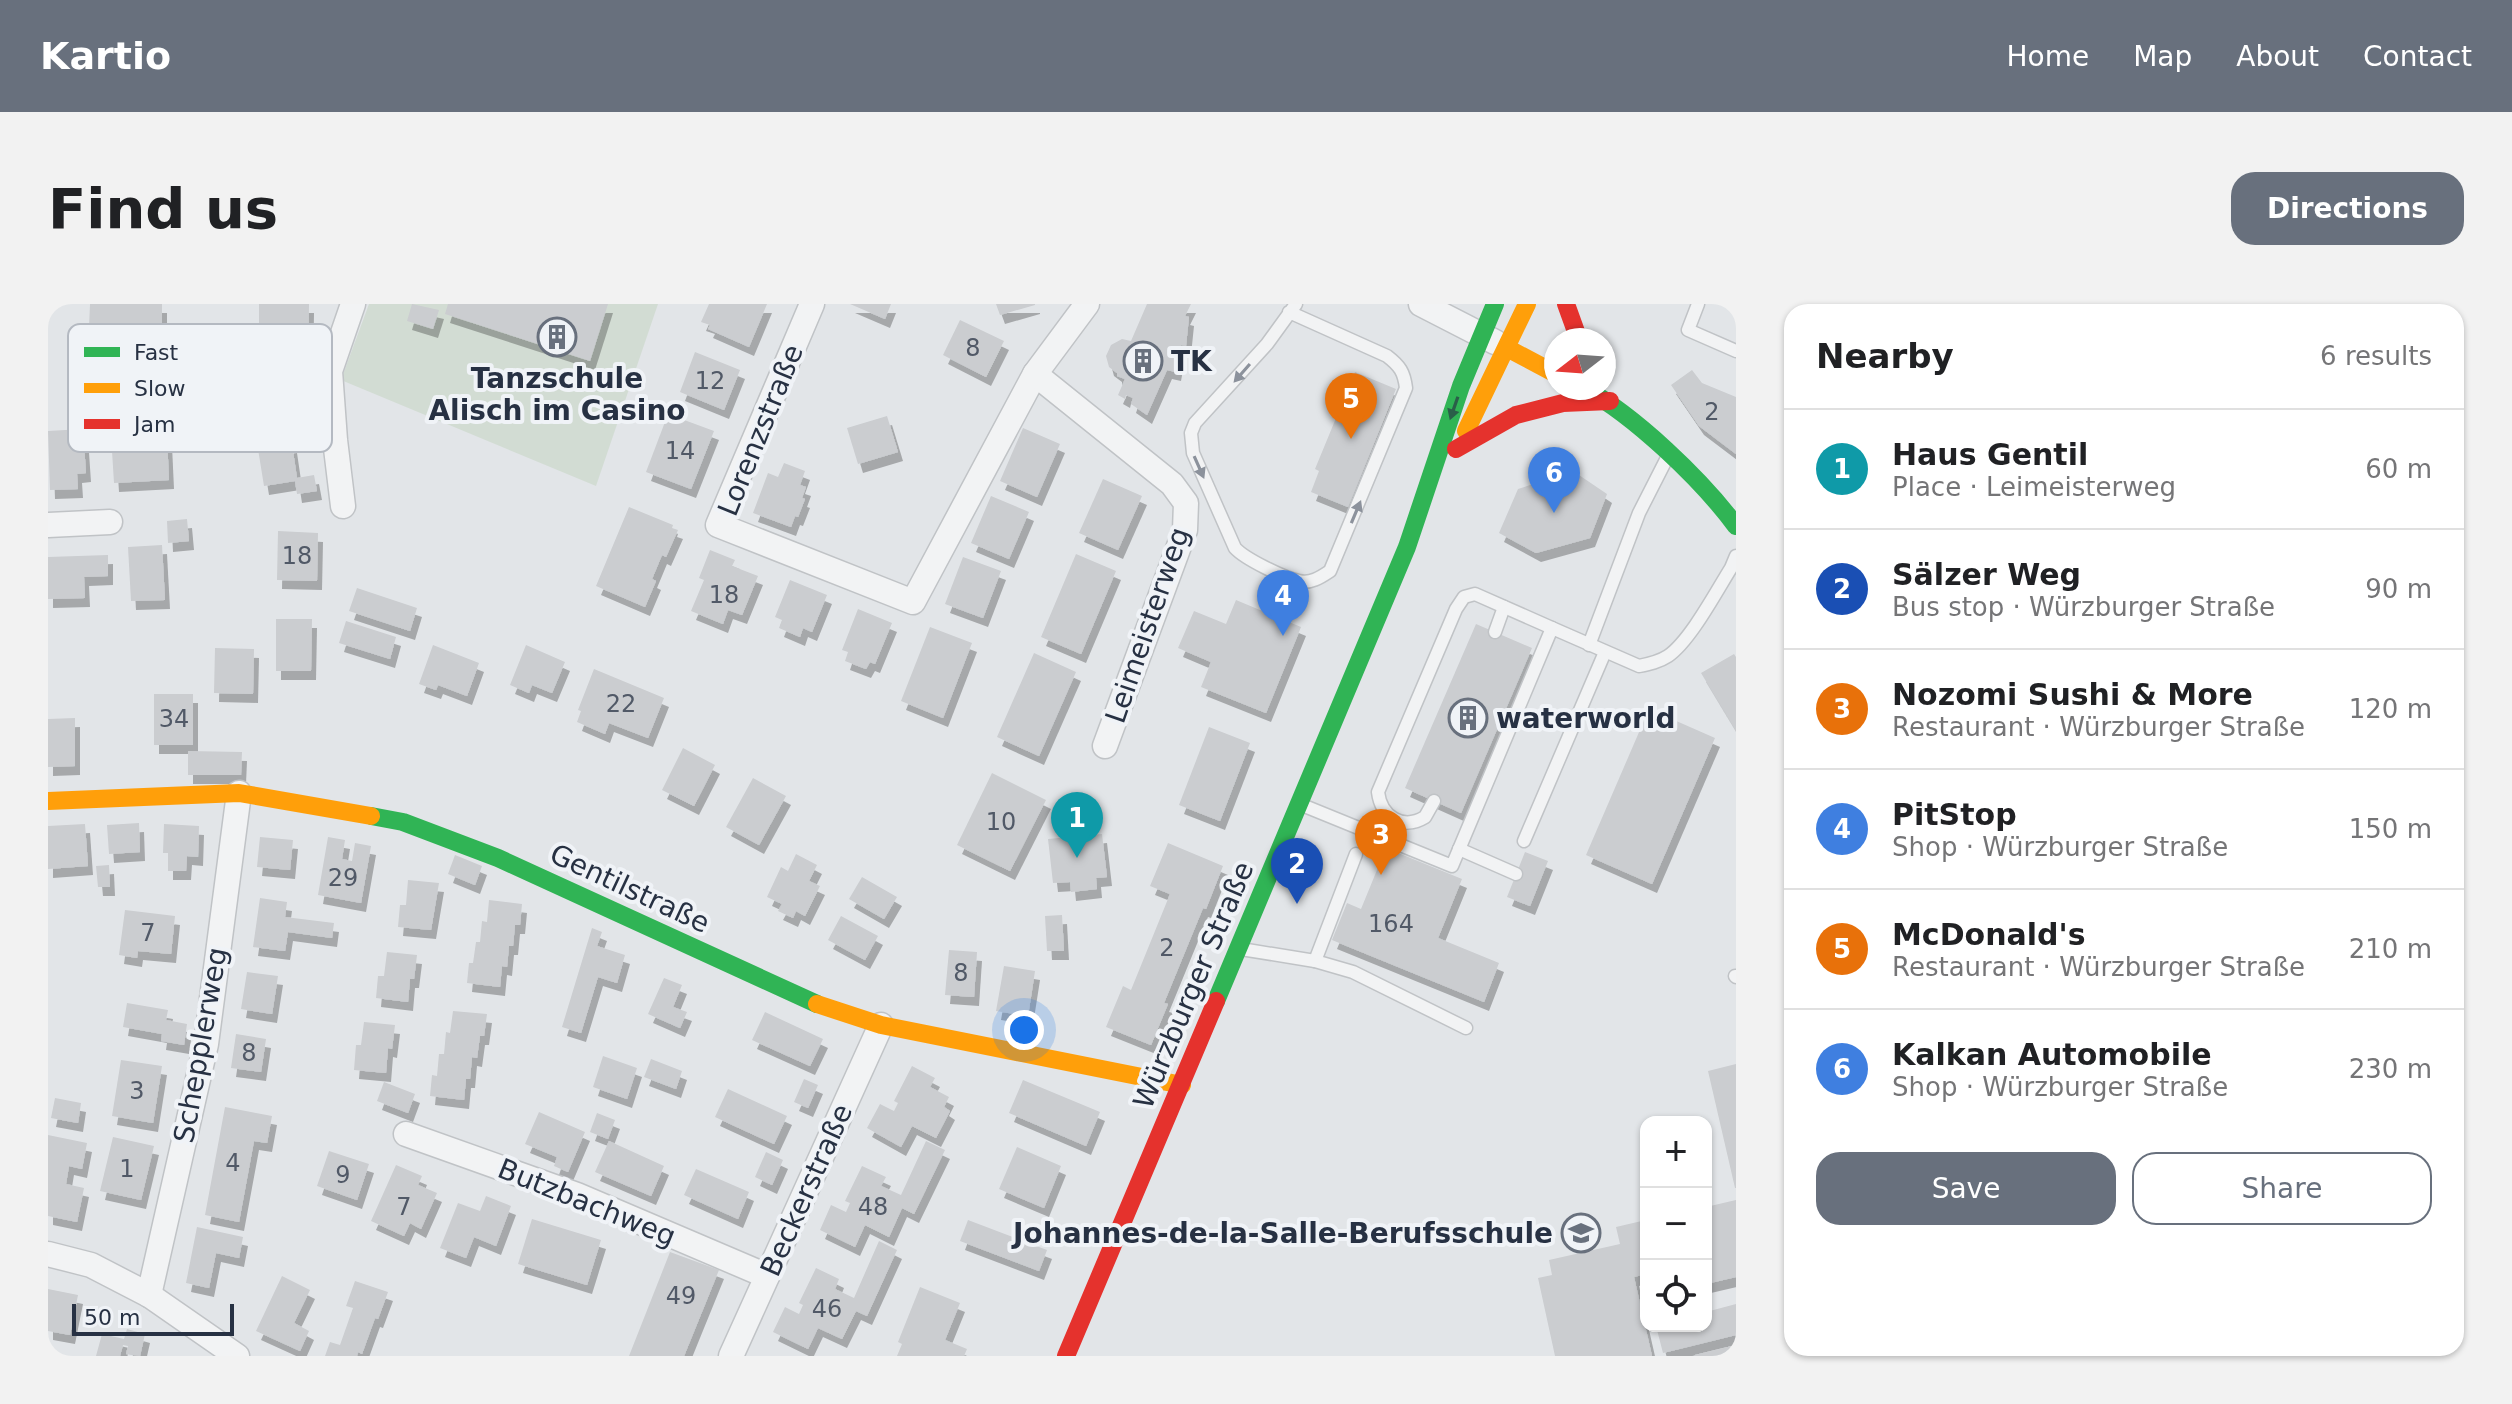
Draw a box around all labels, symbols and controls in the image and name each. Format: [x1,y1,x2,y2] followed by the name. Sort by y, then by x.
[40,34,171,78] text: Kartio
[2006,40,2089,73] text: Home
[2133,40,2192,73] text: Map
[2236,40,2319,73] text: About
[2363,40,2472,73] text: Contact
[2231,172,2464,245] button: Directions
[48,176,278,241] text: Find us
[536,316,578,358] building icon: Tanzschule Alisch im Casino
[68,324,332,452] legend
[1544,328,1616,400] north arrow
[965,334,981,362] house number: 8
[1816,336,1954,376] text: Nearby
[134,340,179,365] text: Fast
[711,340,810,521] street label: Lorenzstraße
[1122,340,1164,382] building icon: TK
[2320,341,2432,371] text: 6 results
[1171,345,1213,378] place label: TK
[428,362,686,427] place label: Tanzschule Alisch im Casino
[1234,362,1251,382] one-way arrow
[695,367,725,395] house number: 12
[1325,373,1377,439] pin: 5
[134,376,186,401] text: Slow
[1447,396,1459,420] one-way arrow
[1704,398,1720,426] house number: 2
[132,412,175,437] text: Jam
[665,437,695,465] house number: 14
[1892,437,2088,472] text: Haus Gentil
[1528,447,1580,513] pin: 6
[1833,454,1851,484] text: 1
[2365,454,2432,484] text: 60 m
[1192,455,1205,479] one-way arrow
[1892,472,2176,502] text: Place · Leimeisterweg
[1350,500,1363,524] one-way arrow
[1099,523,1196,727] street label: Leimeisterweg
[282,542,312,570] house number: 18
[1892,557,2081,592] text: Sälzer Weg
[1257,570,1309,636] pin: 4
[1833,574,1851,604] text: 2
[2365,574,2432,604] text: 90 m
[709,581,739,609] house number: 18
[1892,592,2275,622] text: Bus stop · Würzburger Straße
[1892,677,2253,712] text: Nozomi Sushi & More
[606,690,636,718] house number: 22
[1833,694,1851,724] text: 3
[2349,694,2432,724] text: 120 m
[1447,697,1489,739] building icon: waterworld
[1496,702,1676,735] place label: waterworld
[159,705,189,733] house number: 34
[1892,712,2305,742] text: Restaurant · Würzburger Straße
[1051,792,1103,858] pin: 1
[1892,797,2017,832] text: PitStop
[986,808,1016,836] house number: 10
[1355,809,1407,875] pin: 3
[1833,814,1851,844] text: 4
[2349,814,2432,844] text: 150 m
[1892,832,2228,862] text: Shop · Würzburger Straße
[545,837,715,940] street label: Gentilstraße
[1271,838,1323,904] pin: 2
[1127,857,1260,1114] street label: Würzburger Straße
[328,864,358,892] house number: 29
[1368,910,1414,938] house number: 164
[1892,917,2086,952] text: McDonald's
[140,919,156,947] house number: 7
[1159,934,1175,962] house number: 2
[1833,934,1851,964] text: 5
[2349,934,2432,964] text: 210 m
[167,945,234,1146] street label: Schepplerweg
[1892,952,2305,982] text: Restaurant · Würzburger Straße
[953,959,969,987] house number: 8
[1004,1010,1044,1050] your location
[1892,1037,2212,1072] text: Kalkan Automobile
[241,1039,257,1067] house number: 8
[1833,1054,1851,1084] text: 6
[2349,1054,2432,1084] text: 230 m
[1892,1072,2228,1102] text: Shop · Würzburger Straße
[129,1077,145,1105] house number: 3
[754,1099,859,1281] street label: Beckerstraße
[1640,1116,1712,1332] map controls
[1640,1116,1712,1188] button: +
[225,1149,241,1177] house number: 4
[493,1152,680,1253] street label: Butzbachweg
[1816,1152,2116,1225] button: Save
[2132,1152,2432,1225] button: Share
[119,1155,135,1183] house number: 1
[335,1161,351,1189] house number: 9
[1640,1188,1712,1260] button: −
[396,1193,412,1221] house number: 7
[858,1193,888,1221] house number: 48
[1560,1212,1602,1254] school or university icon: Johannes-de-la-Salle-Berufsschule
[1011,1217,1553,1250] place label: Johannes-de-la-Salle-Berufsschule
[1640,1260,1712,1332] button: locate
[666,1282,696,1310] house number: 49
[812,1295,842,1323] house number: 46
[72,1300,234,1336] scale bar
[84,1305,140,1330] text: 50 m

